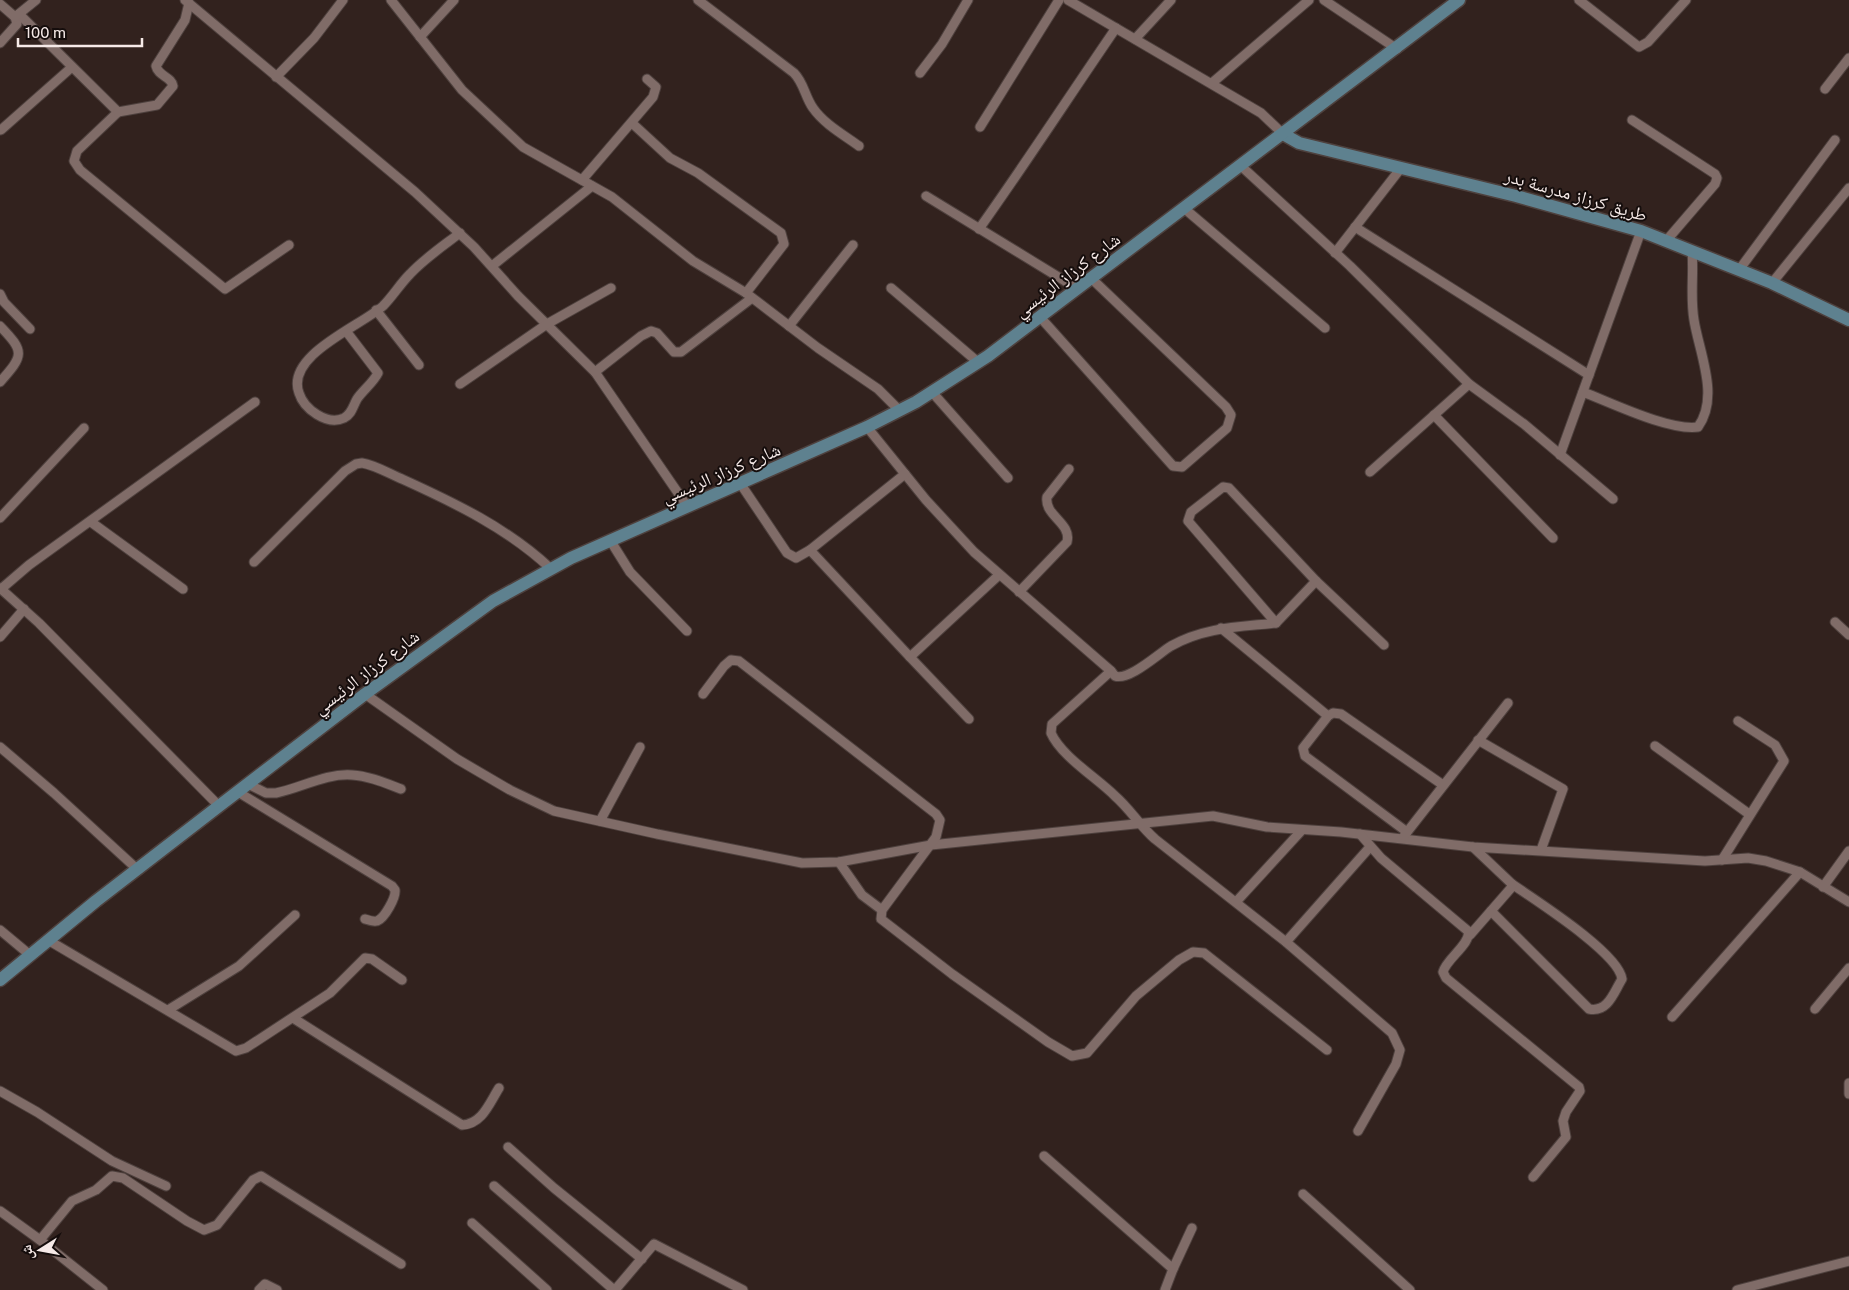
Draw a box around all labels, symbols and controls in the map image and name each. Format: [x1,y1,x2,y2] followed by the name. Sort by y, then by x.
[18,15,141,47] scale bar
[25,24,66,41] text: 100 m
[1501,164,1650,226] street label: طريق كرزاز مدرسة بدر
[1010,228,1127,325] street label: شارع كرزاز الرئيسي
[658,439,785,512] street label: شارع كرزاز الرئيسي
[309,625,426,722] street label: شارع كرزاز الرئيسي
[15,1225,65,1275] north arrow
[18,1243,37,1261] text: ش

